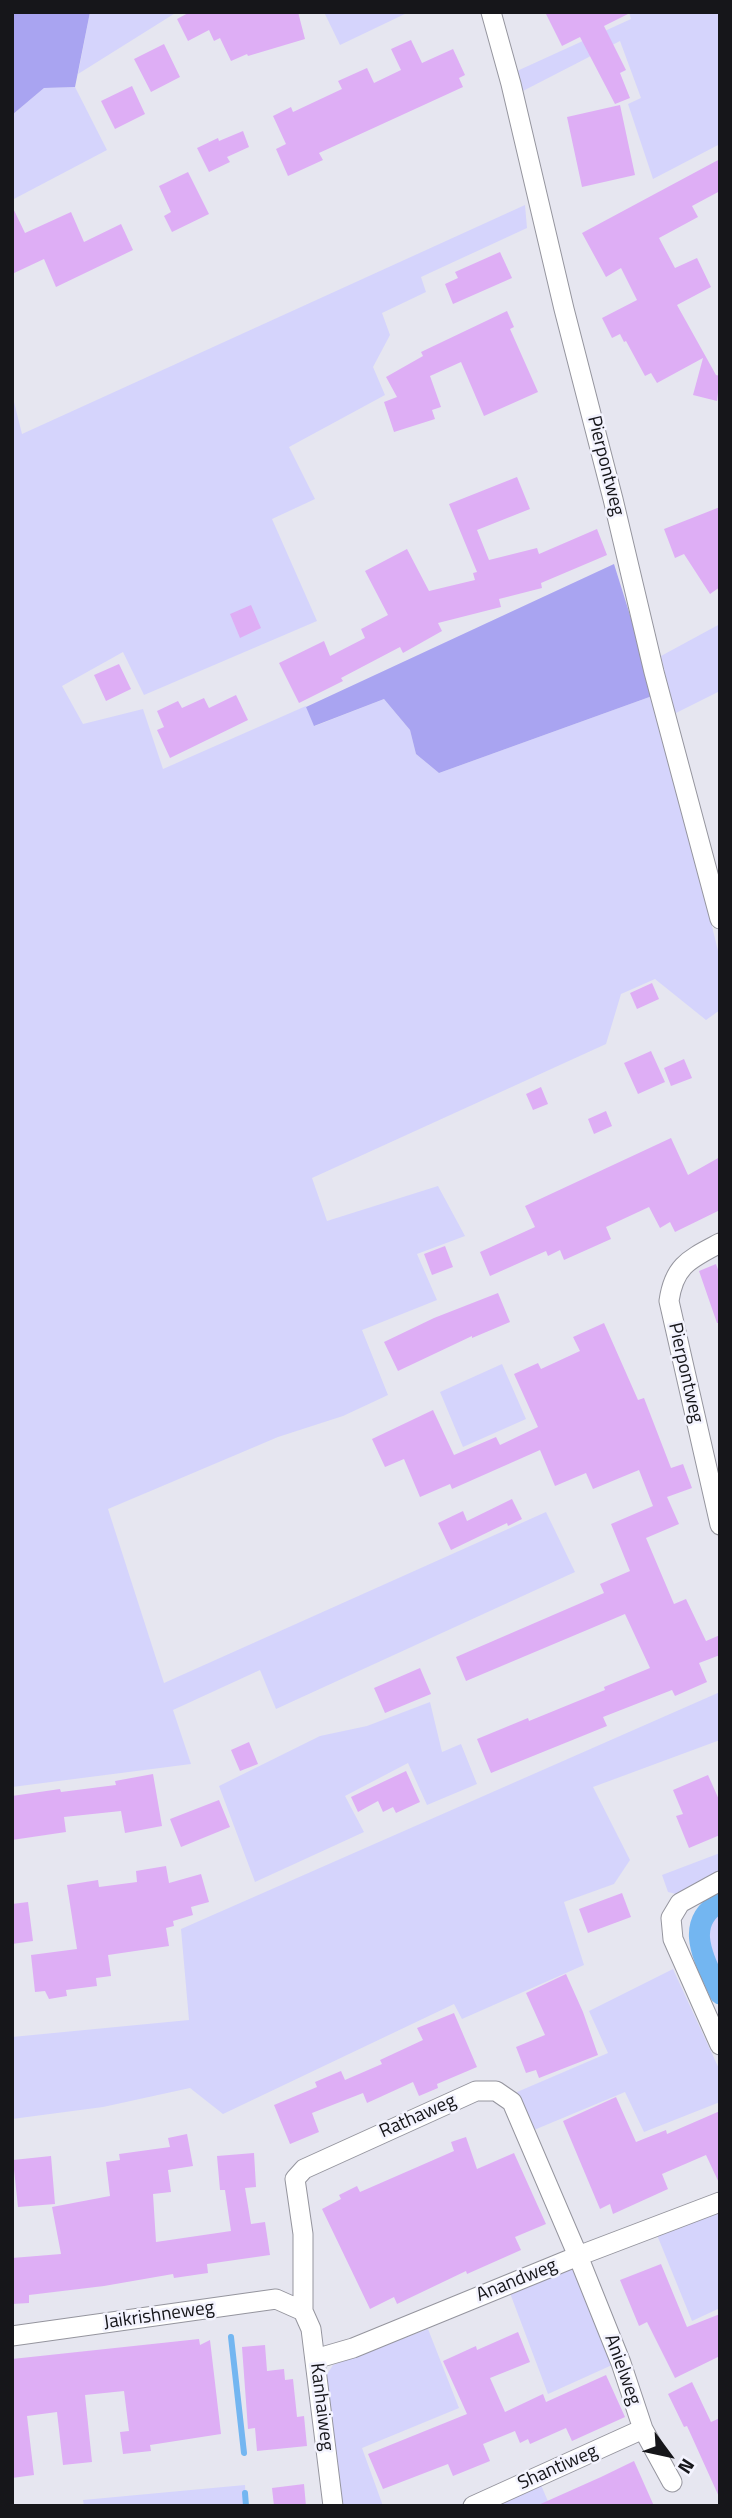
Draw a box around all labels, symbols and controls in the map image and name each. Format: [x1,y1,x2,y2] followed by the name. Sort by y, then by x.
[582,414,628,518] street label: Pierpontweg
[662,1321,708,1425] street label: Pierpontweg
[376,2090,460,2144] street label: Rathaweg
[473,2255,561,2307] street label: Anandweg
[102,2297,216,2335] street label: Jaikrishneweg
[599,2332,645,2408] street label: Anielweg
[304,2362,338,2452] street label: Kanhaiweg
[634,2420,704,2490] north arrow
[515,2440,601,2496] street label: Shantiweg
[671,2453,703,2480] text: N

